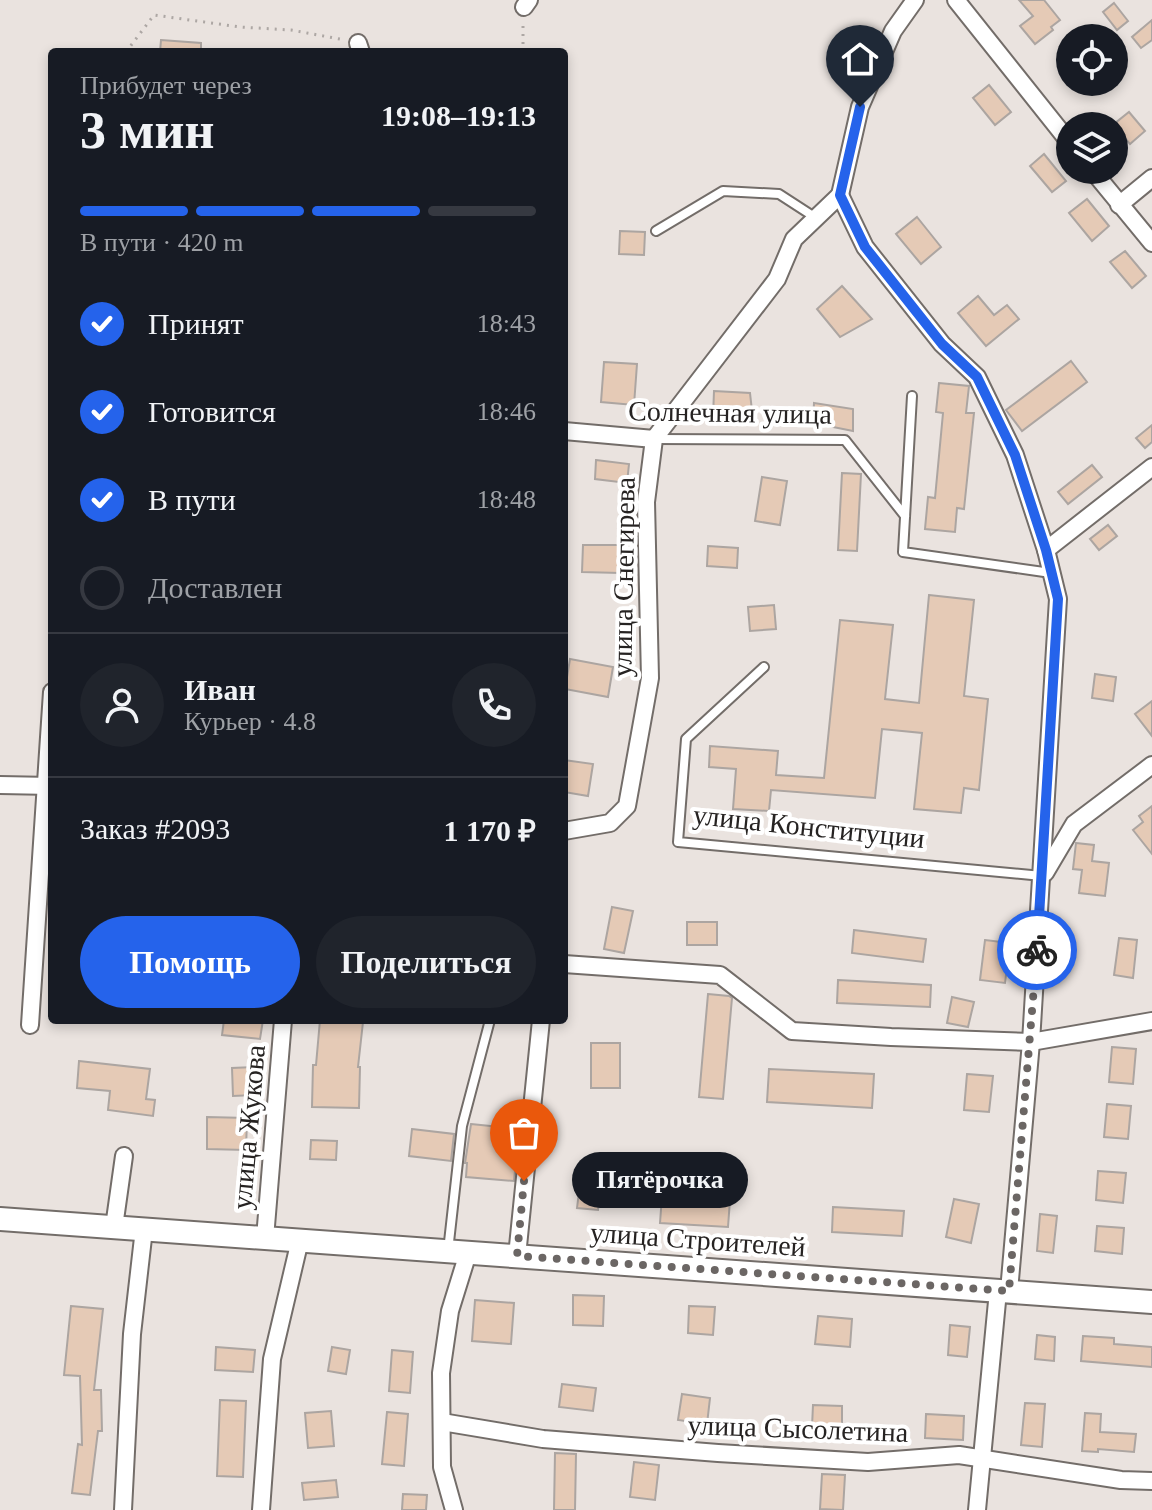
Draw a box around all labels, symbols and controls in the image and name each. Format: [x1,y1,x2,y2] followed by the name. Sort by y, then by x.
[1056,24,1128,184] map controls
[1056,24,1128,96] button: locate
[826,25,894,107] pin
[838,37,882,81] icon: home
[80,71,252,100] text: Прибудет через
[381,99,536,132] text: 19:08–19:13
[80,102,214,159] text: 3 мин
[1056,112,1128,184] button: layers
[80,228,243,257] text: В пути · 420 m
[80,302,124,346] icon: check
[148,307,244,340] text: Принят
[477,309,536,338] text: 18:43
[80,390,124,434] icon: check
[148,395,276,428] text: Готовится
[628,395,833,430] street label: Солнечная улица
[477,397,536,426] text: 18:46
[606,476,641,677] street label: улица Снегирева
[80,478,124,522] icon: check
[148,483,236,516] text: В пути
[477,485,536,514] text: 18:48
[148,571,282,604] text: Доставлен
[80,663,164,747] button: person
[452,663,536,747] button: phone
[184,673,256,706] text: Иван
[184,707,316,736] text: Курьер · 4.8
[692,799,926,854] street label: улица Конституции
[80,812,230,845] text: Заказ #2093
[444,814,536,847] text: 1 170 ₽
[997,910,1077,990] courier
[80,916,300,1008] button: Помощь
[316,916,536,1008] button: Поделиться
[1015,928,1059,972] icon: bike
[226,1043,271,1211] street label: улица Жукова
[490,1099,558,1181] pin
[502,1111,546,1155] icon: bag
[572,1153,748,1209] callout: Пятёрочка
[596,1165,724,1194] text: Пятёрочка
[589,1217,807,1262] street label: улица Строителей
[687,1409,909,1448] street label: улица Сысолетина

